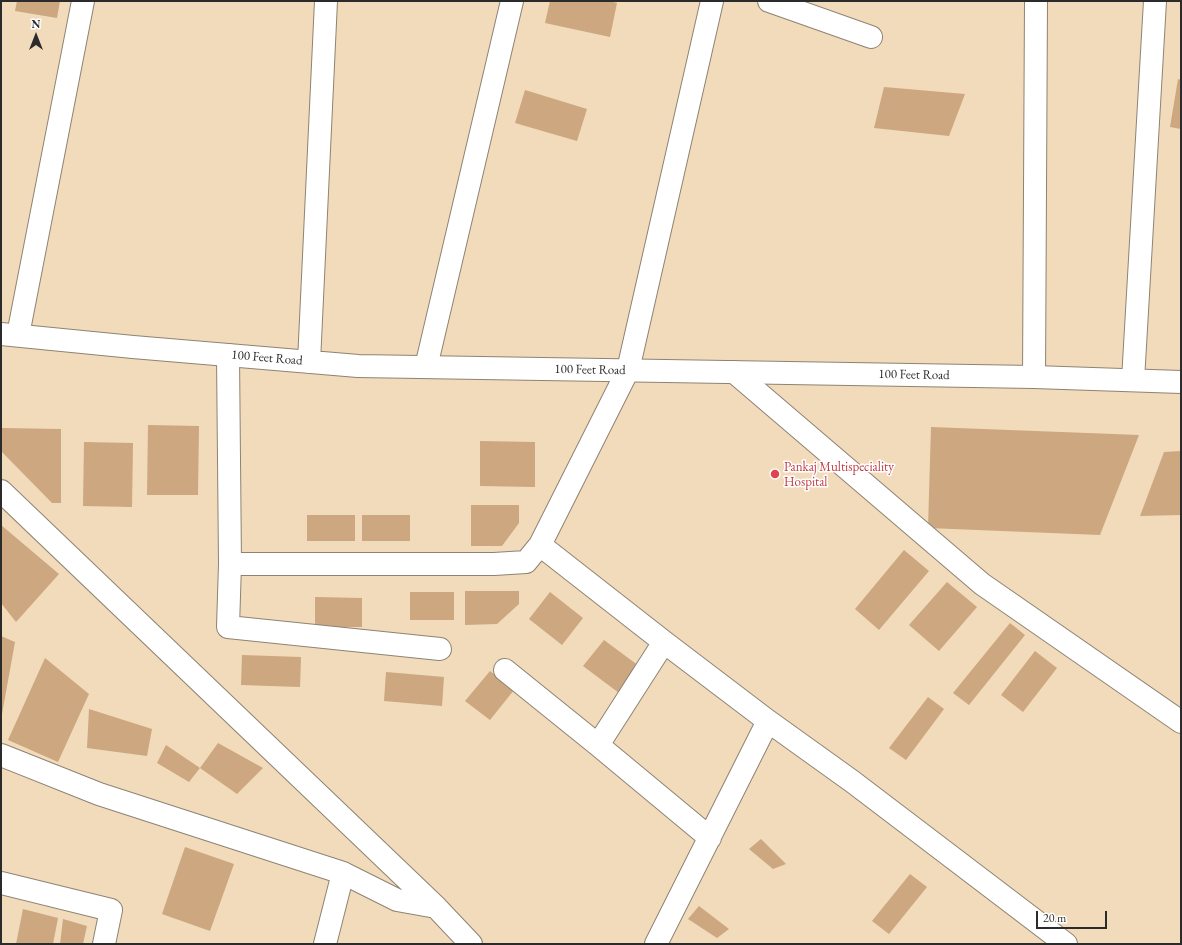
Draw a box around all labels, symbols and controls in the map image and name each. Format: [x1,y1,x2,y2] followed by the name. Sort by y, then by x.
[16,16,56,56] north arrow
[32,17,40,31] text: N
[231,347,303,369] street label: 100 Feet Road
[554,362,626,378] street label: 100 Feet Road
[878,367,950,383] street label: 100 Feet Road
[784,459,894,490] place label: Pankaj Multispeciality Hospital
[769,468,781,480] marker: Pankaj Multispeciality Hospital
[1038,903,1109,929] scale bar
[1043,910,1066,926] text: 20 m

